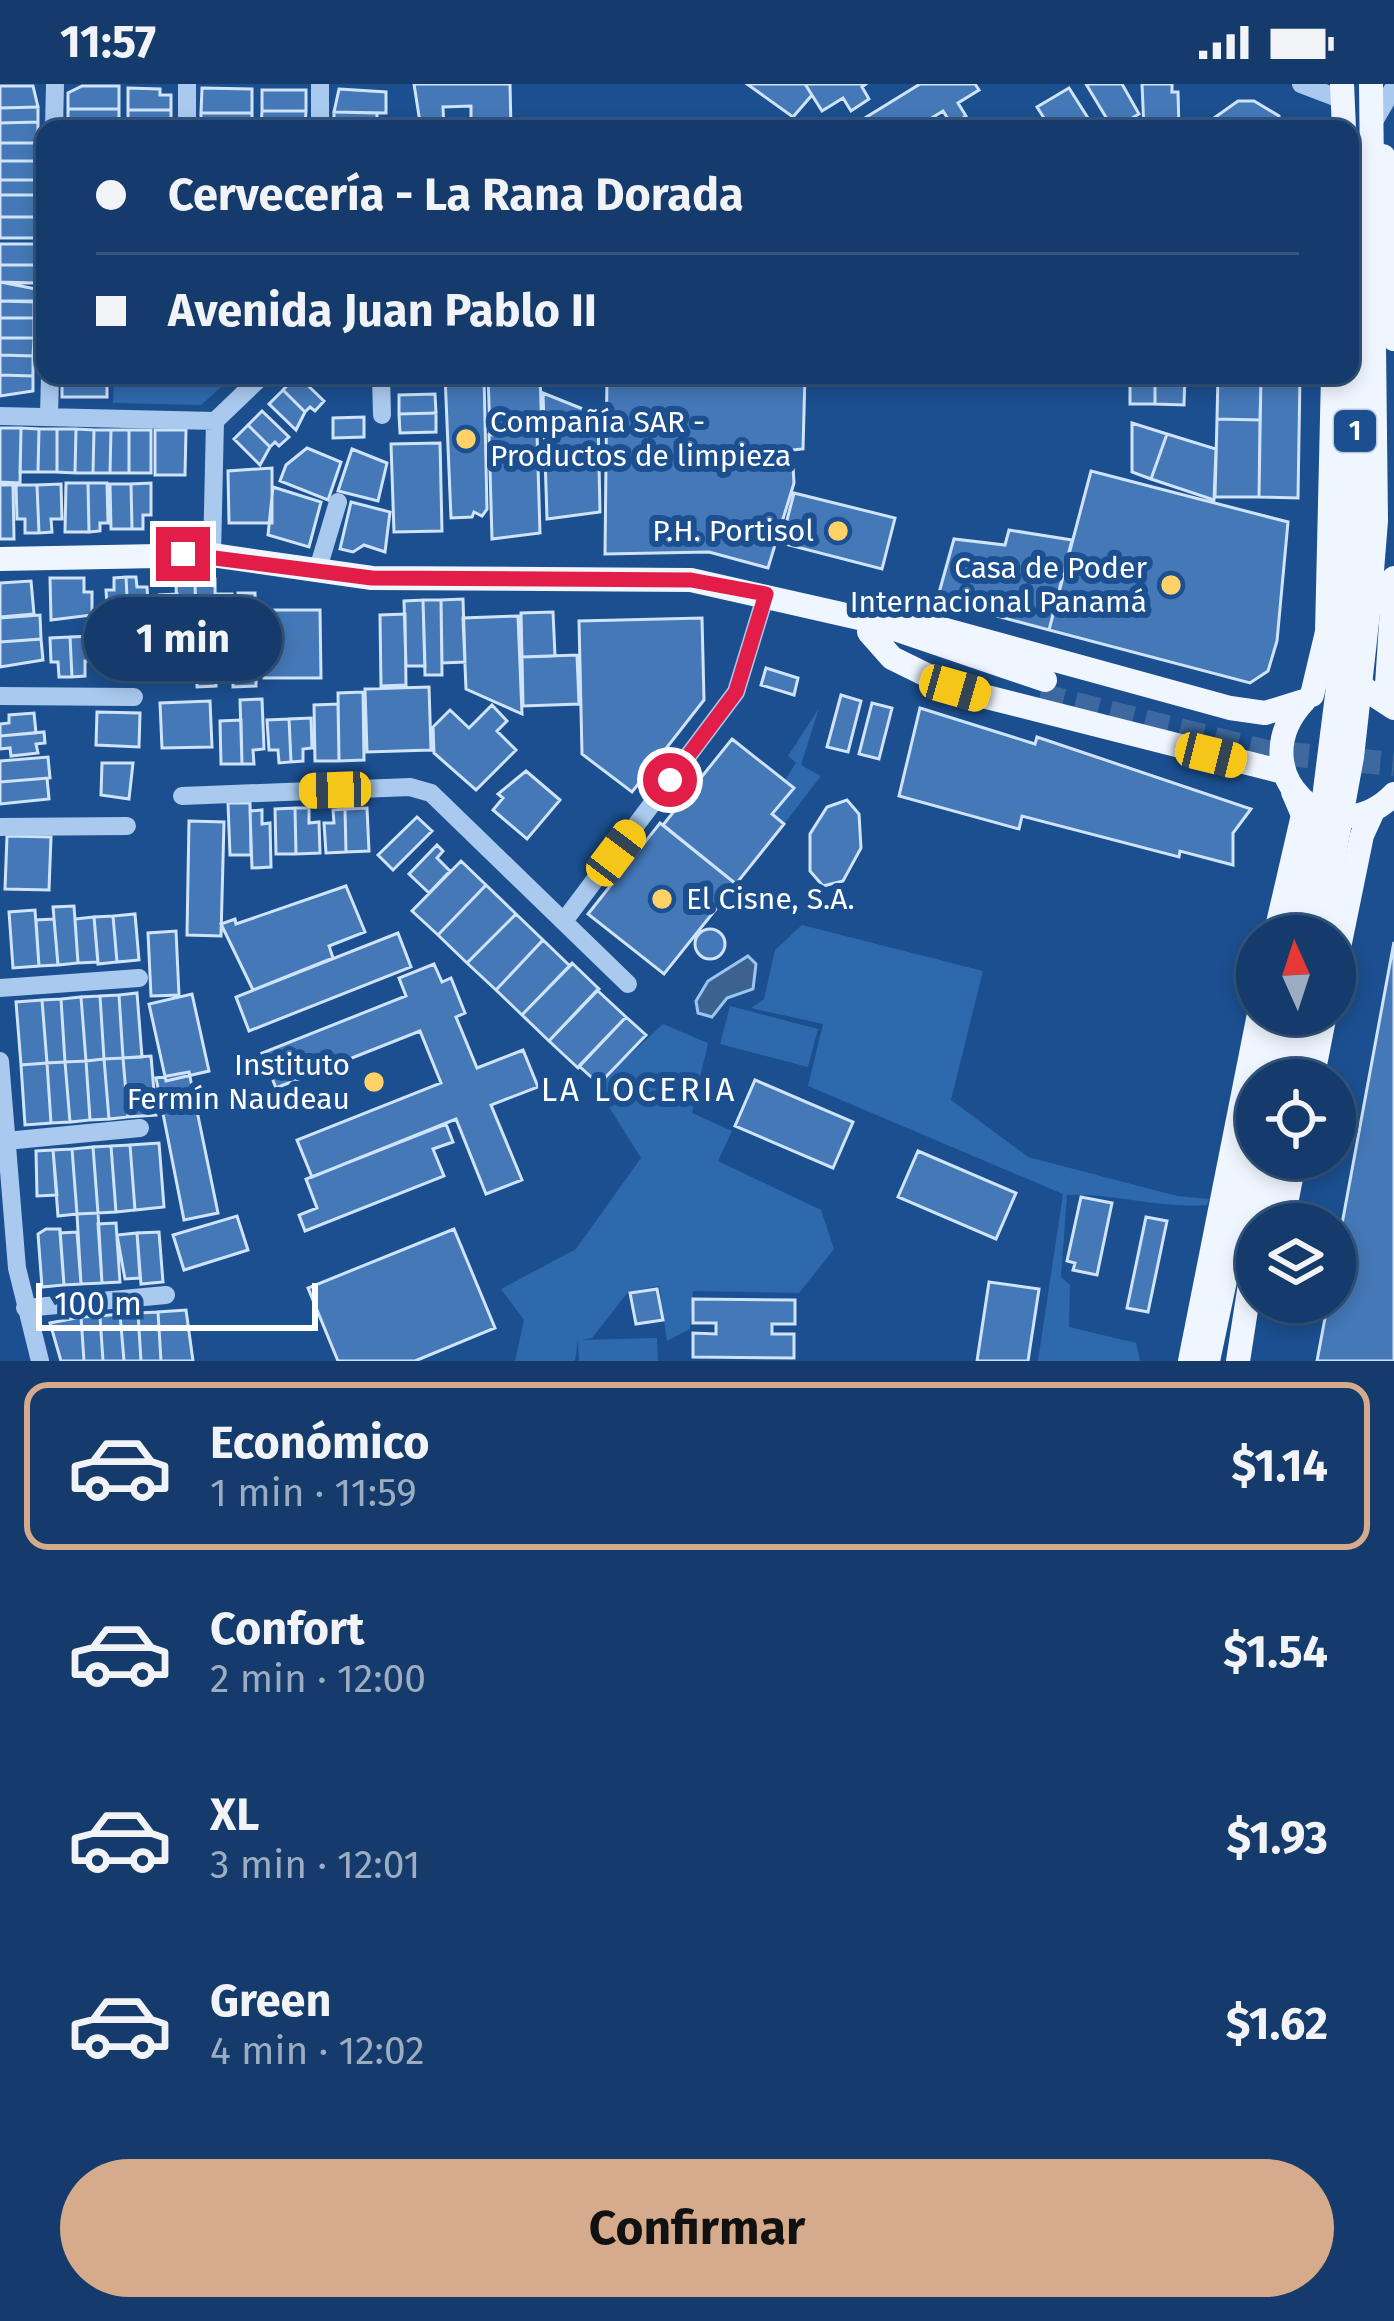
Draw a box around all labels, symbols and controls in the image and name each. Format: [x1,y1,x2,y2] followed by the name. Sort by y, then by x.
[60,15,156,69] text: 11:57
[168,168,744,222] text: Cervecería - La Rana Dorada
[168,284,597,338] text: Avenida Juan Pablo II
[490,404,791,474] place label: Compañía SAR - Productos de limpieza
[1334,410,1376,452] road number: 1
[453,426,479,452] marker: Compañía SAR - Productos de limpieza
[652,513,814,549] place label: P.H. Portisol
[825,518,851,544] marker: P.H. Portisol
[156,527,210,581] route end
[850,550,1147,620] place label: Casa de Poder Internacional Panamá
[1158,572,1184,598] marker: Casa de Poder Internacional Panamá
[84,596,282,680] callout: 1 min
[136,616,230,662] text: 1 min
[915,661,995,715] car
[1172,729,1250,781] car
[643,753,697,807] route start
[298,771,372,809] car
[580,813,652,893] car
[686,881,855,917] place label: El Cisne, S.A.
[649,886,675,912] marker: El Cisne, S.A.
[1236,915,1356,1035] north arrow
[1236,915,1356,1323] map controls
[127,1047,350,1117] place label: Instituto Fermín Naudeau
[1236,1059,1356,1179] button: locate
[361,1069,387,1095] marker: Instituto Fermín Naudeau
[541,1070,737,1110] district label: LA LOCERIA
[1236,1203,1356,1323] button: layers
[36,1277,318,1330] scale bar
[54,1284,142,1324] text: 100 m
[66,1412,174,1520] icon: car
[210,1416,430,1470] text: Económico
[1231,1439,1328,1493] text: $1.14
[210,1470,417,1516] text: 1 min · 11:59
[66,1598,174,1706] icon: car
[210,1602,365,1656] text: Confort
[1223,1625,1328,1679] text: $1.54
[210,1656,426,1702] text: 2 min · 12:00
[66,1784,174,1892] icon: car
[210,1788,259,1842] text: XL
[1227,1811,1328,1865] text: $1.93
[210,1842,420,1888] text: 3 min · 12:01
[66,1970,174,2078] icon: car
[210,1974,331,2028] text: Green
[1226,1997,1328,2051] text: $1.62
[210,2028,425,2074] text: 4 min · 12:02
[60,2159,1334,2297] button: Confirmar

